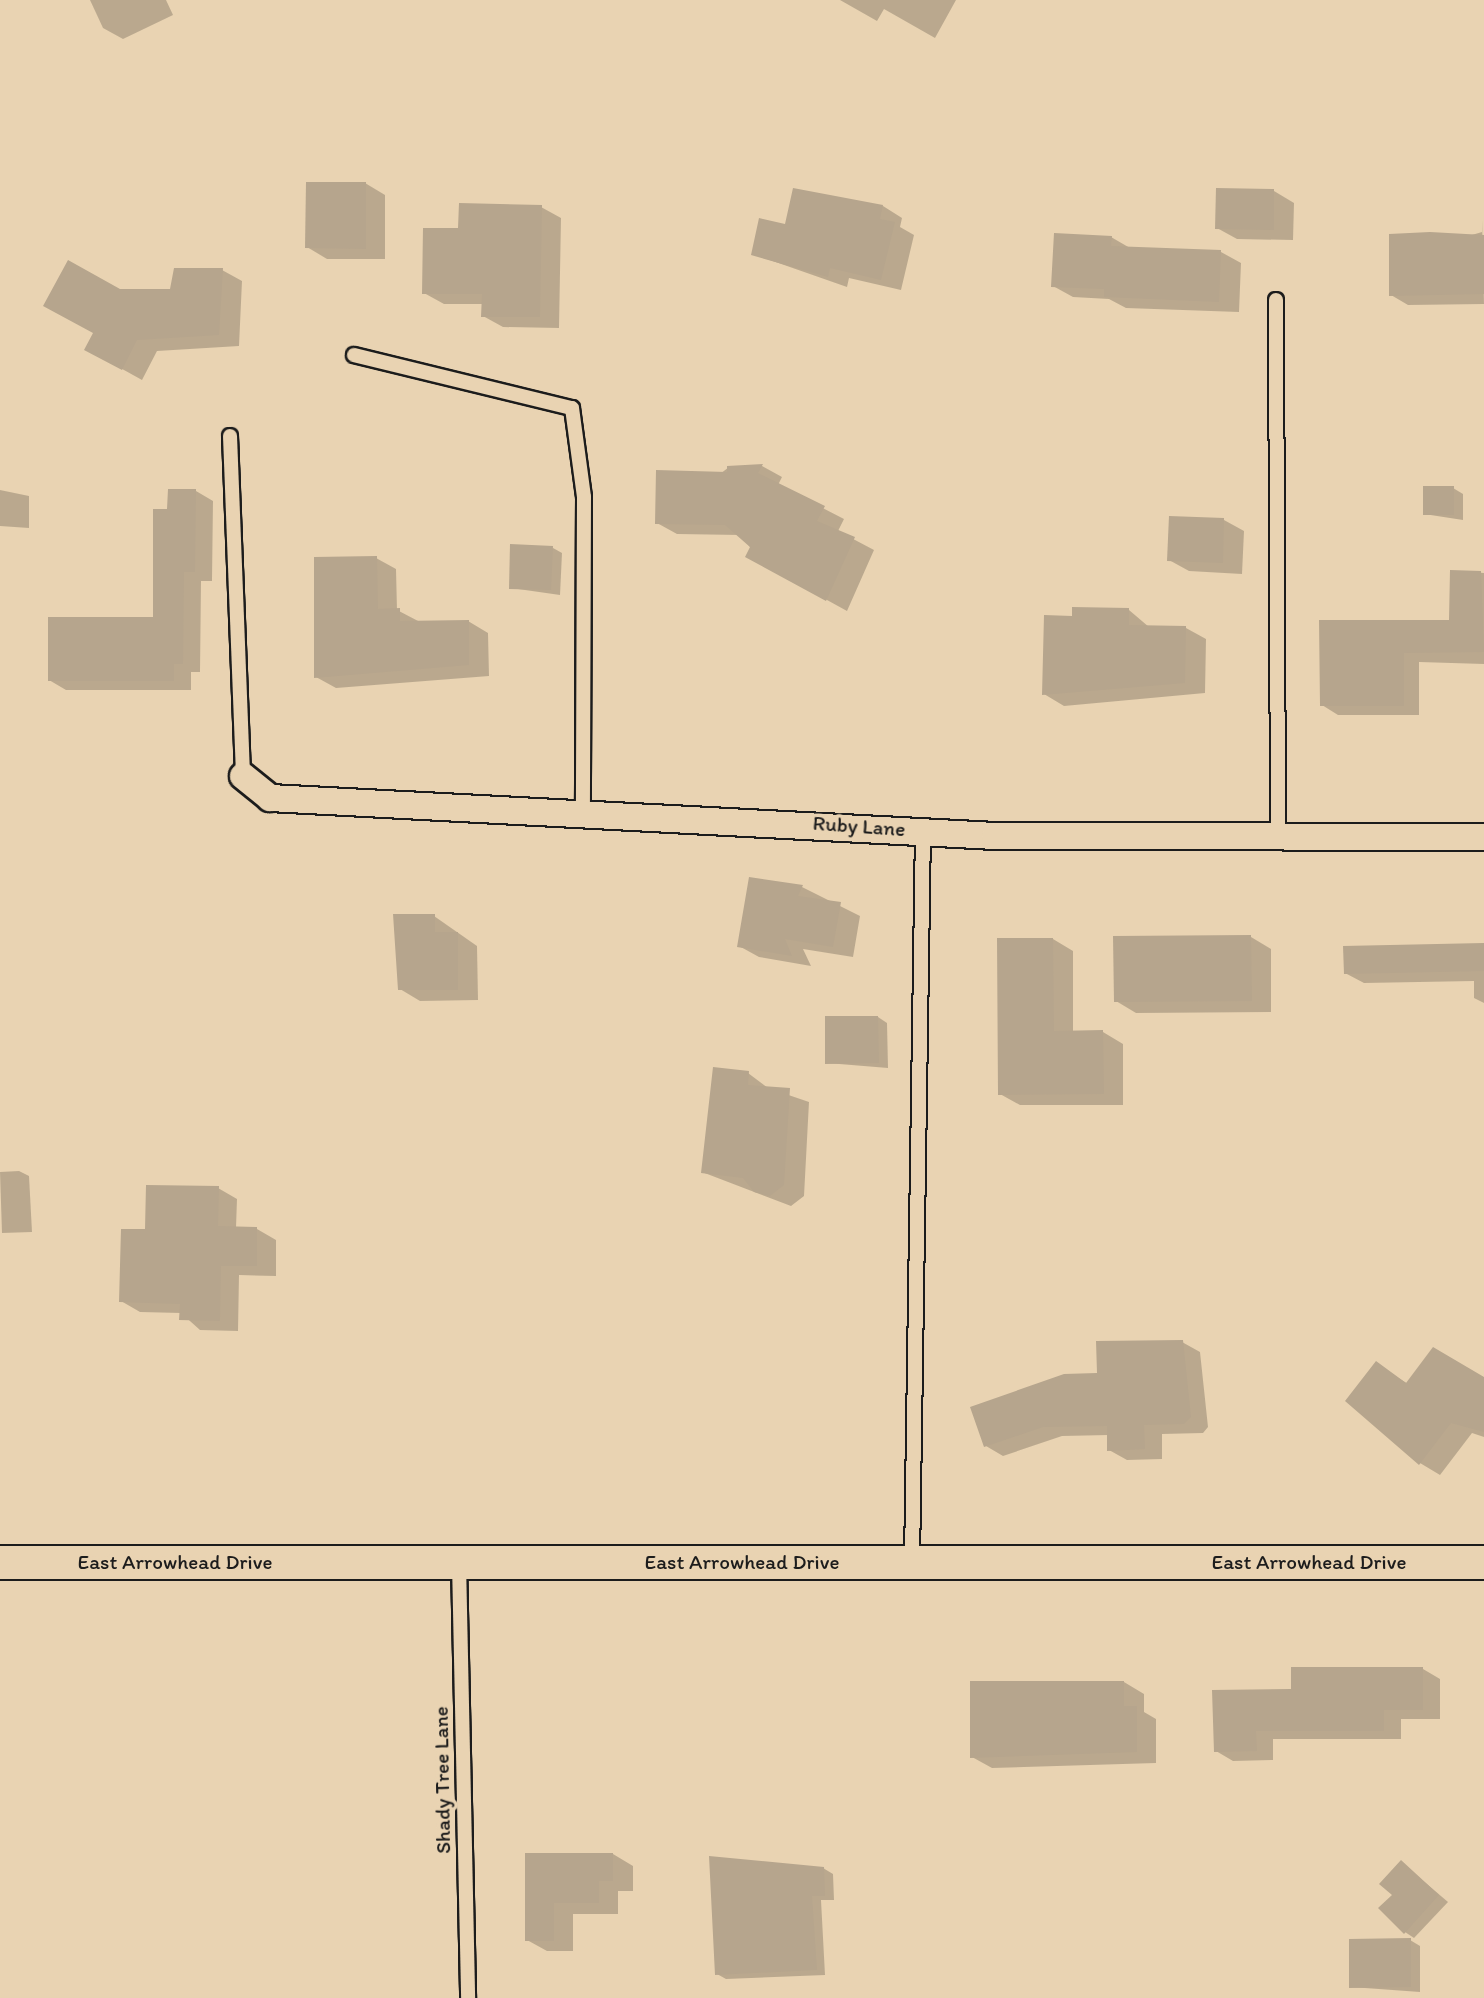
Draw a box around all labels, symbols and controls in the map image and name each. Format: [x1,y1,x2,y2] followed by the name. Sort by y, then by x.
[812,810,906,842] street label: Ruby Lane
[78,1549,272,1575] street label: East Arrowhead Drive
[645,1549,839,1575] street label: East Arrowhead Drive
[1212,1549,1406,1575] street label: East Arrowhead Drive
[428,1706,456,1854] street label: Shady Tree Lane

